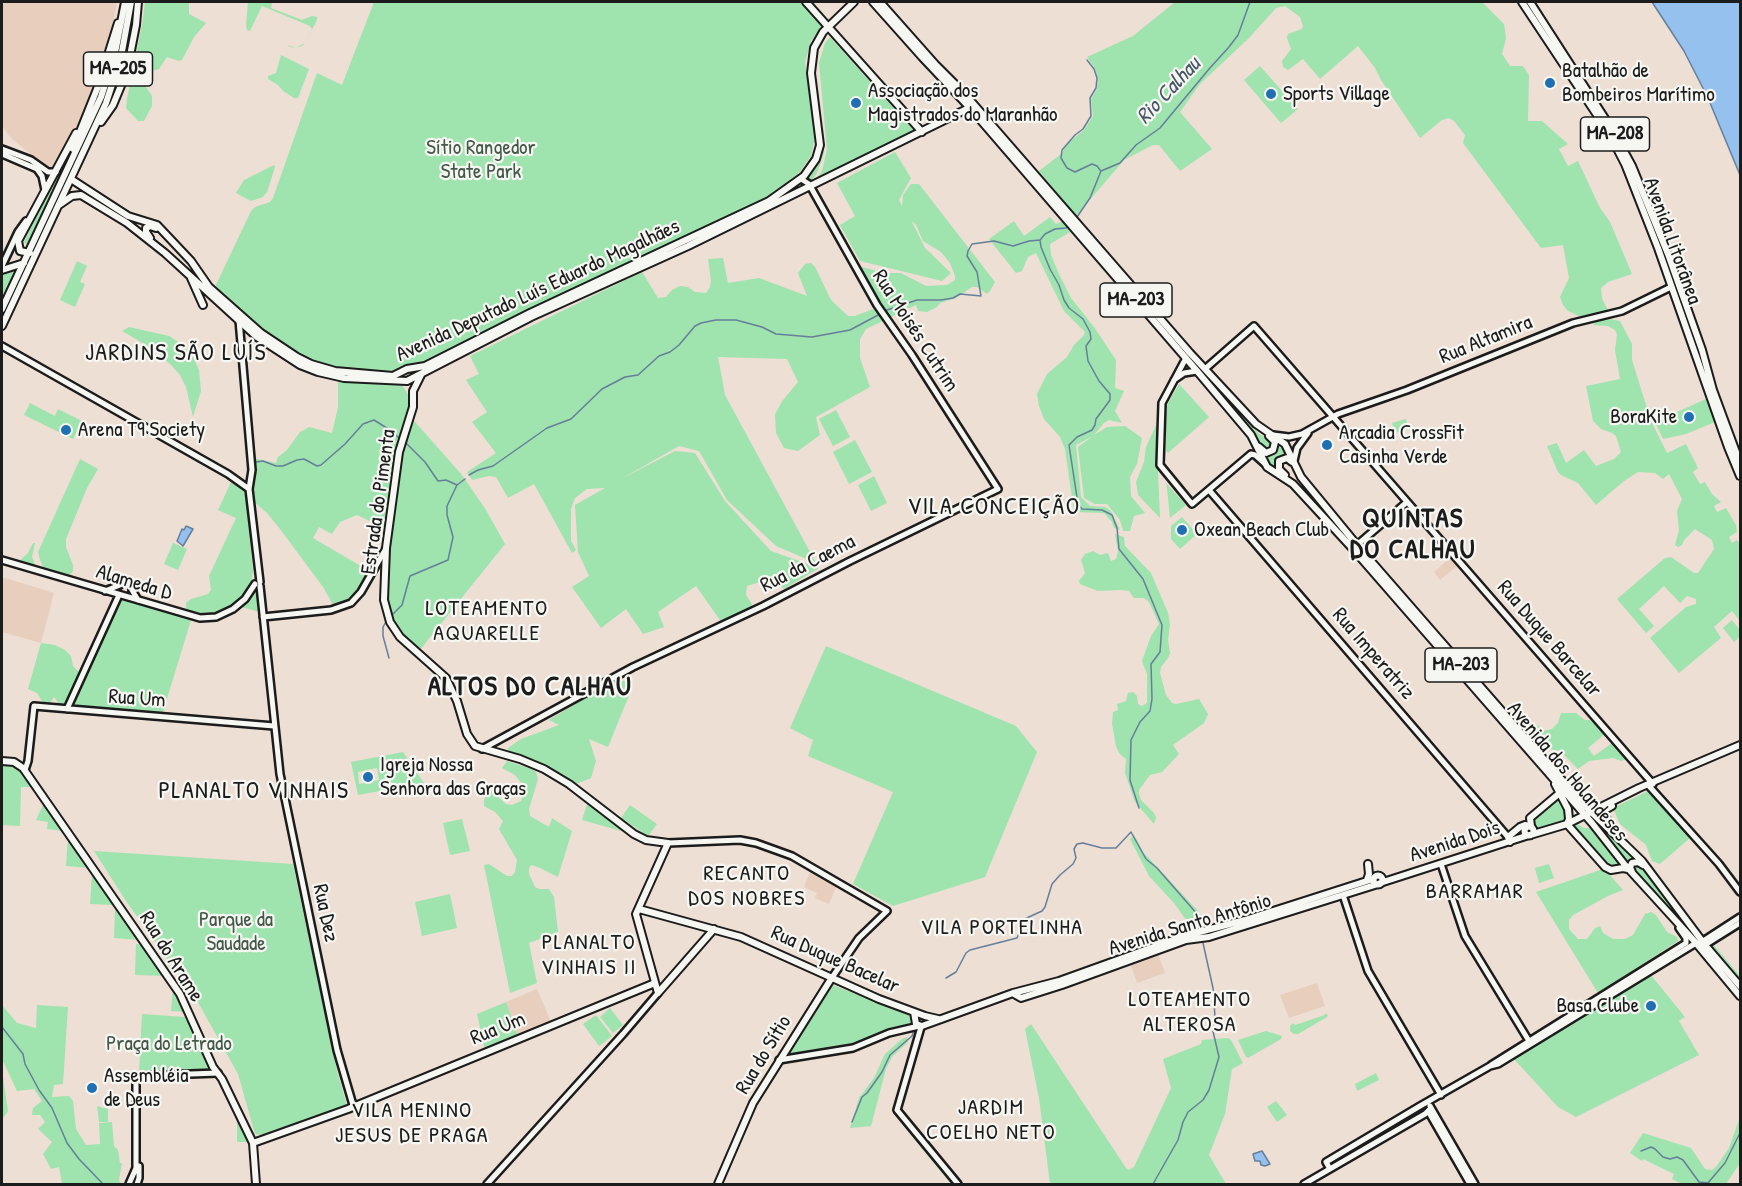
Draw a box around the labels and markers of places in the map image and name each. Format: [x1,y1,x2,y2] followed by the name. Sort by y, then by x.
[1562,58,1715,108] place label: Batalhão de Bombeiros Marítimo
[1543,76,1557,90] marker: Batalhão de Bombeiros Marítimo
[868,78,1058,128] place label: Associação dos Magistrados do Maranhão
[1283,81,1390,107] place label: Sports Village
[1264,87,1278,101] marker: Sports Village
[849,96,863,110] marker: Associação dos Magistrados do Maranhão
[1610,404,1677,430] place label: BoraKite
[1682,410,1696,424] marker: BoraKite
[78,417,205,443] place label: Arena T9 Society
[1339,420,1464,470] place label: Arcadia CrossFit Casinha Verde
[59,423,73,437] marker: Arena T9 Society
[1320,438,1334,452] marker: Arcadia CrossFit Casinha Verde
[1194,517,1329,543] place label: Oxean Beach Club
[1175,523,1189,537] marker: Oxean Beach Club
[380,752,526,802] place label: Igreja Nossa Senhora das Graças
[361,770,375,784] marker: Igreja Nossa Senhora das Graças
[1556,993,1639,1019] place label: Basa Clube
[1644,999,1658,1013] marker: Basa Clube
[104,1063,189,1113] place label: Assembléia de Deus
[85,1081,99,1095] marker: Assembléia de Deus

